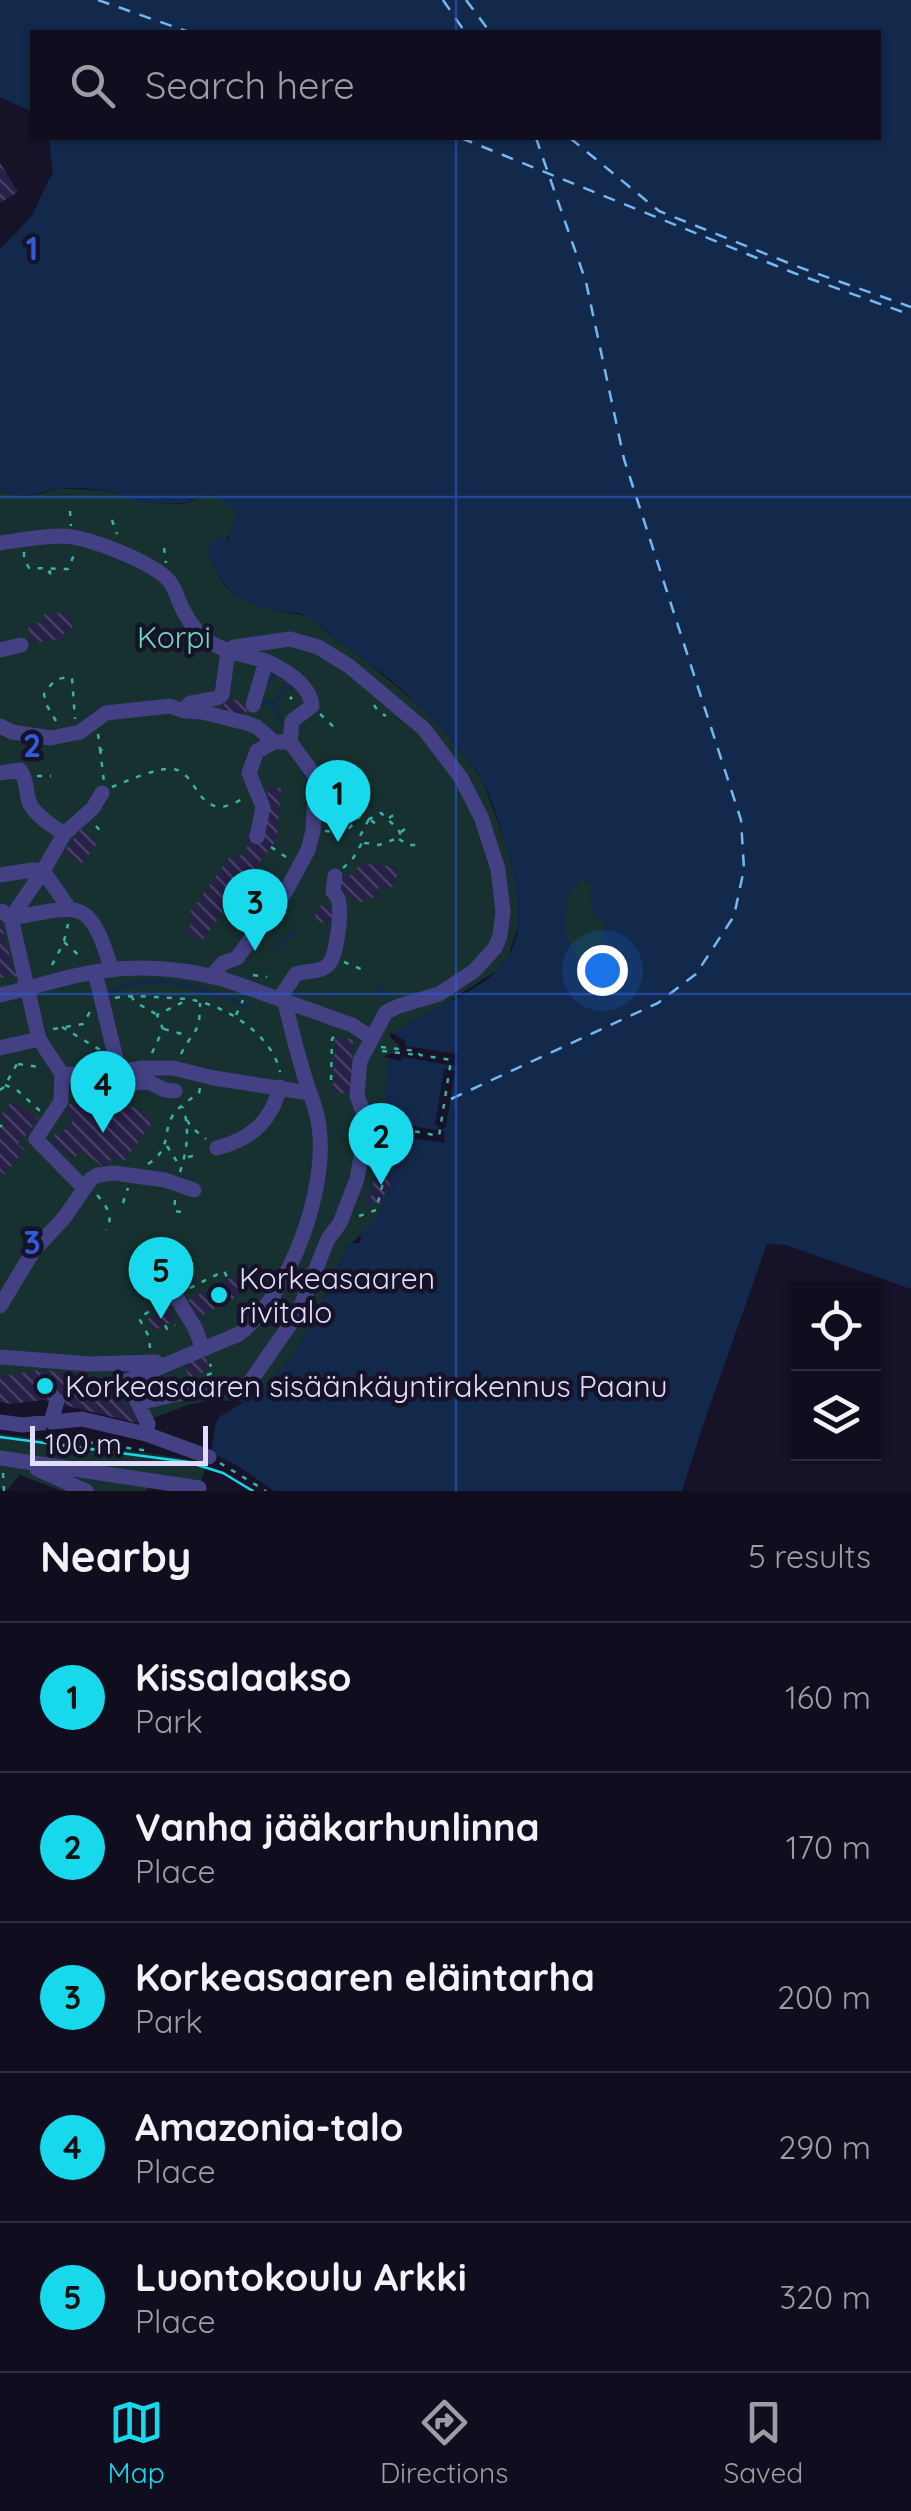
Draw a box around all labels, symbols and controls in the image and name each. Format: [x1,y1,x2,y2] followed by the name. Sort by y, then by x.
[30,30,881,140] search box
[65,58,120,113] icon: search
[145,61,355,109] text: Search here
[26,228,38,268] text: 1
[137,618,211,656] park label: Korpi
[23,725,41,765] text: 2
[306,760,370,842] pin: 1
[222,868,288,951] pin: 3
[577,945,628,996] your location
[70,1050,136,1133] pin: 4
[348,1102,414,1185] pin: 2
[23,1222,41,1262] text: 3
[128,1236,194,1319] pin: 5
[239,1259,435,1331] place label: Korkeasaaren rivitalo
[791,1281,881,1461] map controls
[791,1281,881,1371] button: locate
[208,1284,230,1306] marker: Korkeasaaren rivitalo
[65,1367,668,1405] place label: Korkeasaaren sisäänkäyntirakennus Paanu
[791,1371,881,1461] button: layers
[34,1375,56,1397] marker: Korkeasaaren sisäänkäyntirakennus Paanu
[30,1421,208,1466] scale bar
[45,1426,122,1461] text: 100 m
[40,1530,191,1583] text: Nearby
[748,1536,871,1576] text: 5 results
[135,1653,352,1701] text: Kissalaakso
[66,1677,79,1717] text: 1
[785,1677,871,1717] text: 160 m
[135,1701,203,1741] text: Park
[135,1803,540,1851] text: Vanha jääkarhunlinna
[63,1827,82,1867] text: 2
[786,1827,871,1867] text: 170 m
[135,1851,215,1891] text: Place
[135,1953,595,2001] text: Korkeasaaren eläintarha
[64,1977,81,2017] text: 3
[777,1977,871,2017] text: 200 m
[135,2001,203,2041] text: Park
[135,2103,403,2151] text: Amazonia-talo
[63,2127,82,2167] text: 4
[778,2127,871,2167] text: 290 m
[135,2151,215,2191] text: Place
[135,2253,467,2301] text: Luontokoulu Arkki
[63,2277,82,2317] text: 5
[780,2277,871,2317] text: 320 m
[135,2301,215,2341] text: Place
[108,2395,165,2490] tab: Map
[380,2395,508,2490] tab: Directions
[724,2395,803,2490] tab: Saved

